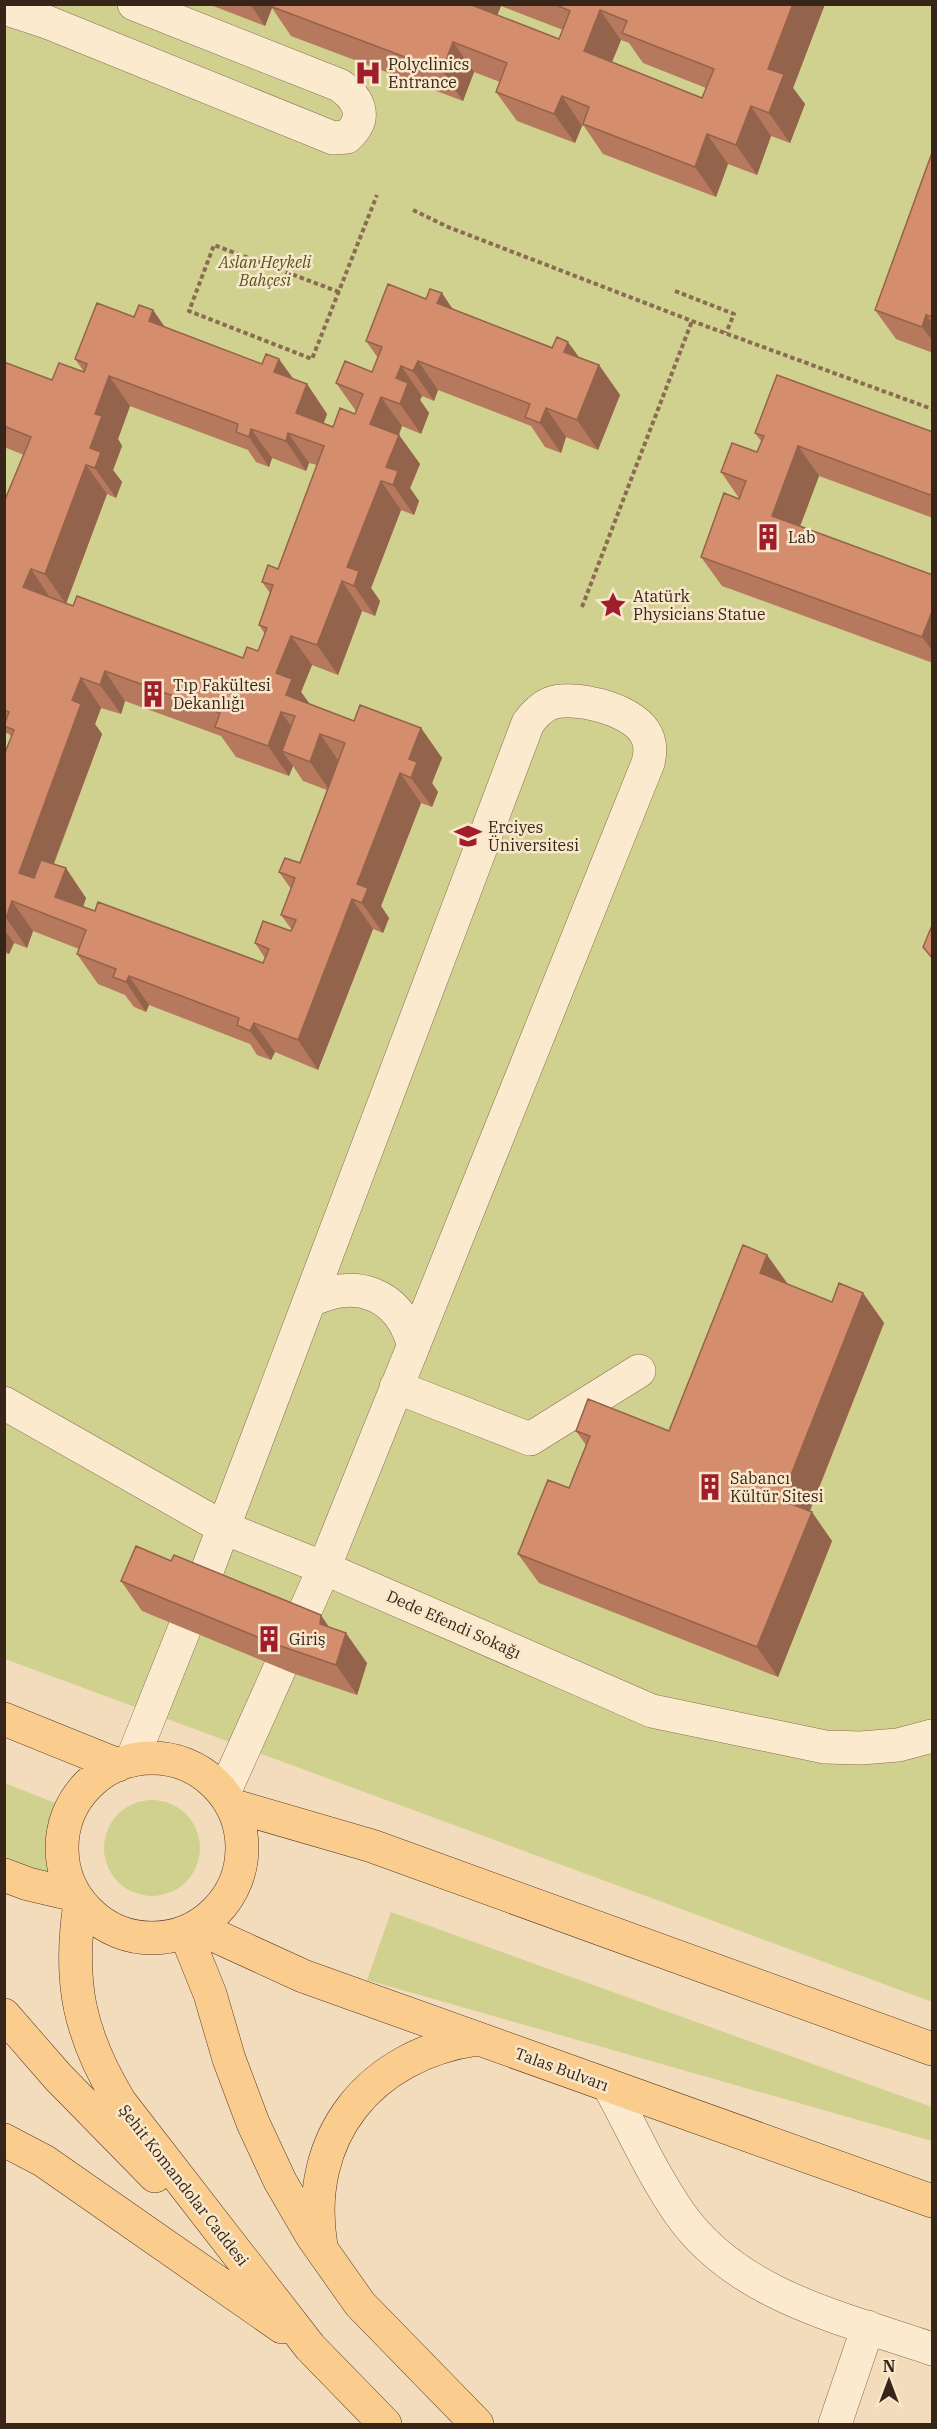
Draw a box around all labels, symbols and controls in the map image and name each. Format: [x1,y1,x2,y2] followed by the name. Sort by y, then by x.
[388,54,469,92] place label: Polyclinics Entrance
[353,58,383,88] hospital icon: Polyclinics Entrance
[218,252,312,290] park label: Aslan Heykeli Bahçesi
[753,522,783,552] building icon: Lab
[788,527,816,547] place label: Lab
[633,586,766,624] place label: Atatürk Physicians Statue
[598,590,628,620] place icon: Atatürk Physicians Statue
[173,675,271,713] place label: Tıp Fakültesi Dekanlığı
[138,679,168,709] building icon: Tıp Fakültesi Dekanlığı
[488,817,579,855] place label: Erciyes Üniversitesi
[453,821,483,851] school or university icon: Erciyes Üniversitesi
[730,1468,824,1506] place label: Sabancı Kültür Sitesi
[695,1472,725,1502] building icon: Sabancı Kültür Sitesi
[384,1585,524,1663] street label: Dede Efendi Sokağı
[254,1624,284,1654] building icon: Giriş
[289,1629,326,1649] place label: Giriş
[513,2043,611,2095] street label: Talas Bulvarı
[115,2100,253,2270] street label: Şehit Komandolar Caddesi
[859,2351,919,2411] north arrow
[883,2356,895,2376] text: N

